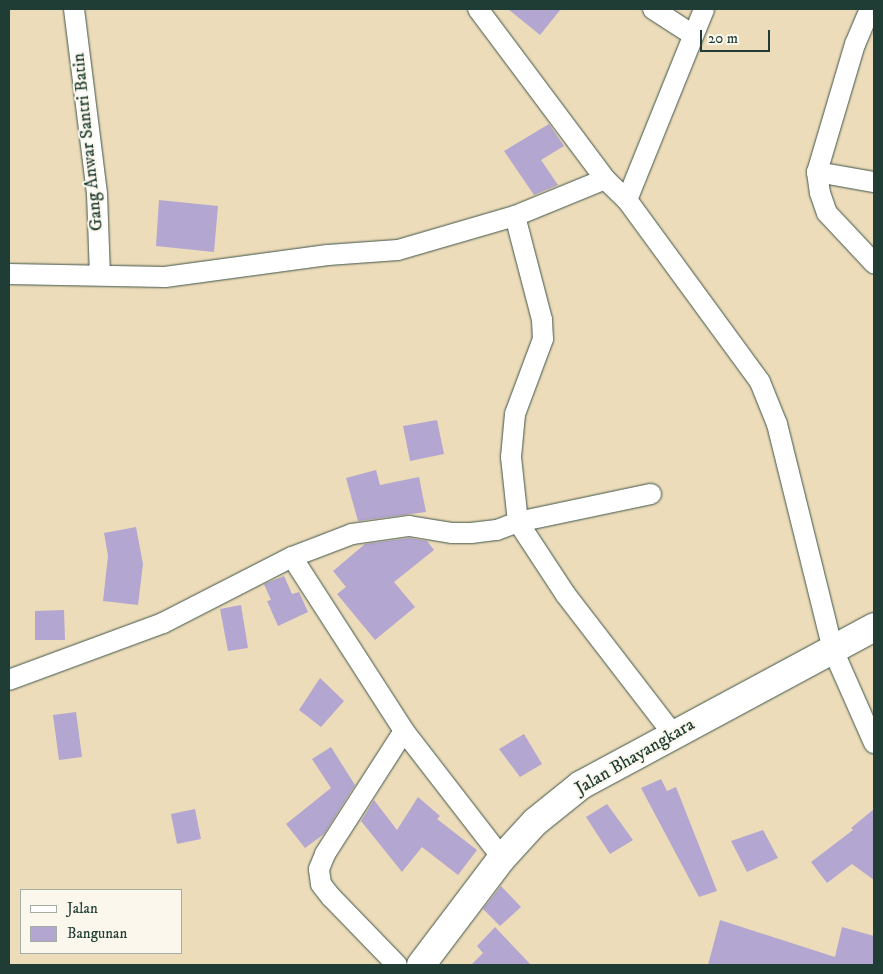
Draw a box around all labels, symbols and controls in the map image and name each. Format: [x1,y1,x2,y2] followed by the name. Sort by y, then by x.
[703,20,773,52] scale bar
[708,29,738,48] text: 20 m
[68,52,108,232] street label: Gang Anwar Santri Batin
[571,714,699,800] street label: Jalan Bhayangkara
[20,889,182,954] legend
[67,899,98,918] text: Jalan
[67,924,127,943] text: Bangunan

